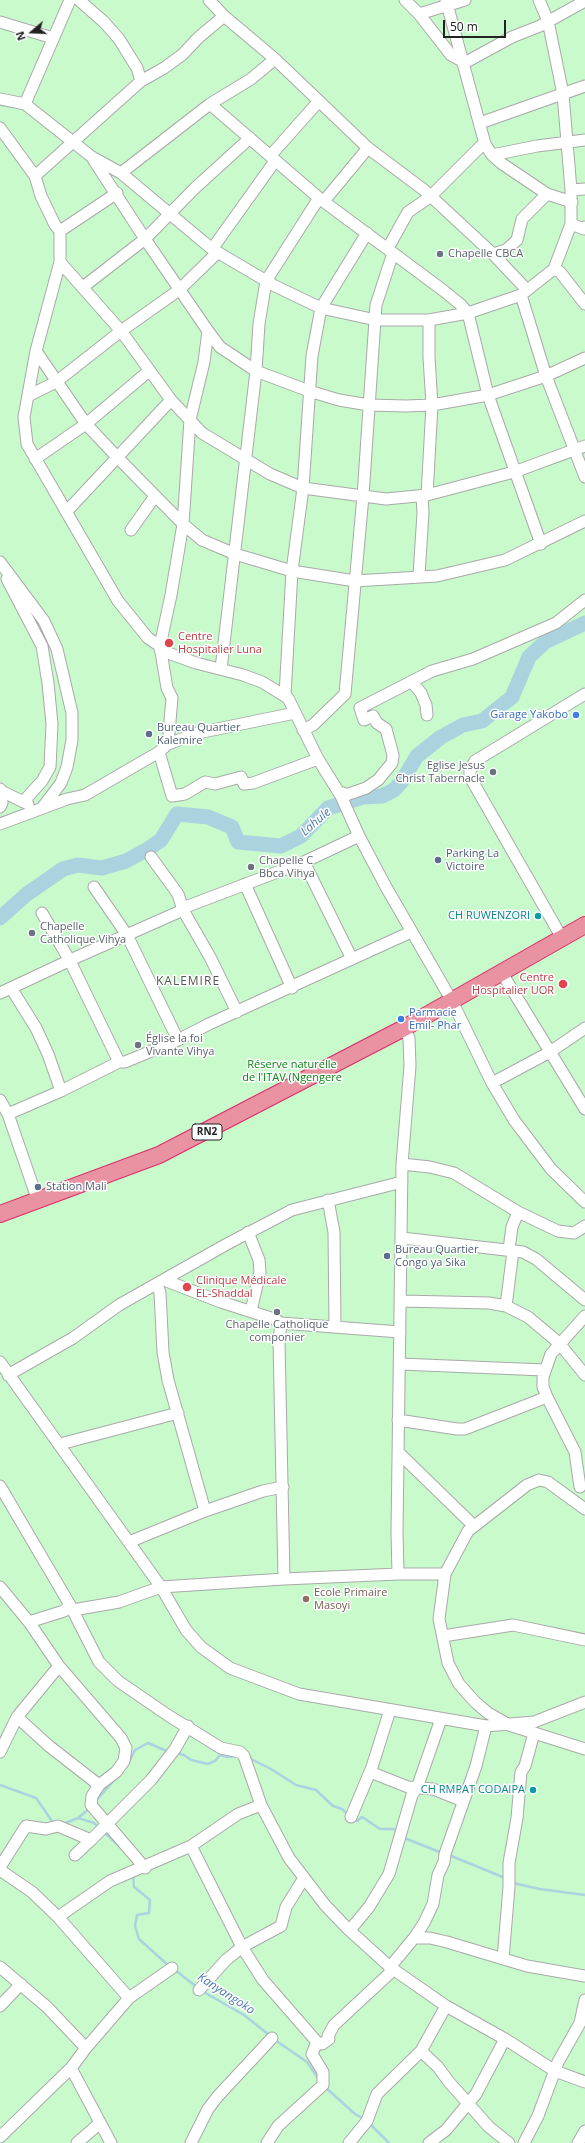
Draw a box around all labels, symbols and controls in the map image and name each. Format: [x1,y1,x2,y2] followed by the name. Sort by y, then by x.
[12,12,52,52] north arrow
[445,12,508,38] scale bar
[450,18,478,35] text: 50 m
[12,29,29,43] text: N
[448,247,523,261] place label: Chapelle CBCA
[435,249,445,259] marker: Chapelle CBCA
[178,630,262,656] place label: Centre Hospitalier Luna
[163,637,175,649] marker: Centre Hospitalier Luna
[490,708,568,722] place label: Garage Yakobo
[571,710,581,720] marker: Garage Yakobo
[157,721,241,747] place label: Bureau Quartier Kalemire
[144,729,154,739] marker: Bureau Quartier Kalemire
[395,759,485,785] place label: Eglise Jesus Christ Tabernacle
[488,767,498,777] marker: Eglise Jesus Christ Tabernacle
[298,805,334,839] water label: Lahule
[446,847,499,873] place label: Parking La Victoire
[259,854,315,880] place label: Chapelle C Bbca Vihya
[433,855,443,865] marker: Parking La Victoire
[246,862,256,872] marker: Chapelle C Bbca Vihya
[448,909,530,923] place label: CH RUWENZORI
[533,911,543,921] marker: CH RUWENZORI
[40,920,126,946] place label: Chapelle Catholique Vihya
[27,928,37,938] marker: Chapelle Catholique Vihya
[472,971,554,997] place label: Centre Hospitalier UOR
[156,975,220,989] district label: KALEMIRE
[557,978,569,990] marker: Centre Hospitalier UOR
[409,1006,461,1032] place label: Parmacie Emil- Phar
[396,1014,406,1024] marker: Parmacie Emil- Phar
[146,1032,214,1058] place label: Église la foi Vivante Vihya
[133,1040,143,1050] marker: Église la foi Vivante Vihya
[242,1058,342,1084] park label: Réserve naturelle de l'ITAV (Ngengere
[192,1124,222,1140] road number: RN2
[46,1180,107,1194] place label: Station Mali
[33,1182,43,1192] marker: Station Mali
[395,1243,479,1269] place label: Bureau Quartier Congo ya Sika
[382,1251,392,1261] marker: Bureau Quartier Congo ya Sika
[196,1274,286,1300] place label: Clinique Médicale EL-Shaddal
[181,1281,193,1293] marker: Clinique Médicale EL-Shaddal
[272,1307,282,1317] marker: Chapelle Catholique componier
[226,1318,328,1344] place label: Chapelle Catholique componier
[314,1586,387,1612] place label: Ecole Primaire Masoyi
[301,1594,311,1604] marker: Ecole Primaire Masoyi
[421,1783,525,1797] place label: CH RMPAT CODAIPA
[528,1785,538,1795] marker: CH RMPAT CODAIPA
[195,1970,257,2018] water label: Kanyangoko

